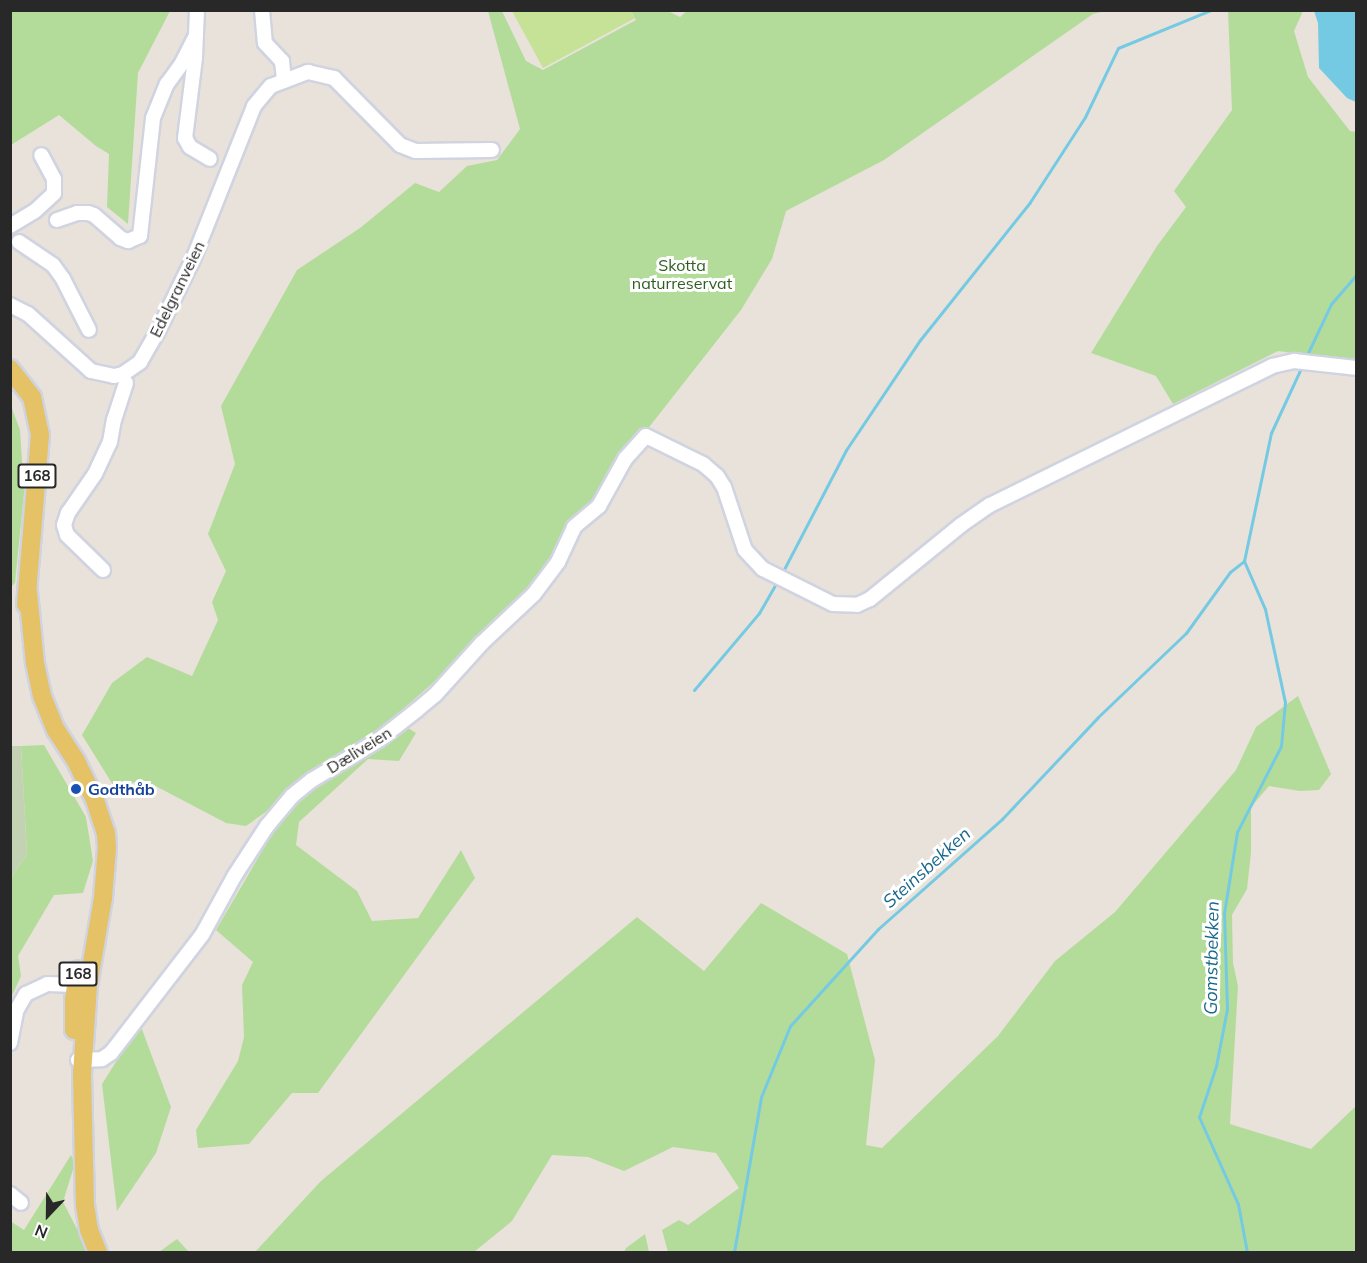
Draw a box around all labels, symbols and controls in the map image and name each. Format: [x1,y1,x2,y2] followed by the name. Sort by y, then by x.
[145,238,209,340] street label: Edelgranveien
[632,255,732,293] park label: Skotta naturreservat
[18,464,57,488] road number: 168
[323,723,395,777] street label: Dæliveien
[88,779,155,799] place label: Godthåb
[69,782,83,796] marker: Godthåb
[879,823,975,913] water label: Steinsbekken
[1200,901,1224,1015] water label: Gomstbekken
[58,962,98,986] road number: 168
[18,1185,78,1245] north arrow
[32,1220,51,1243] text: N

